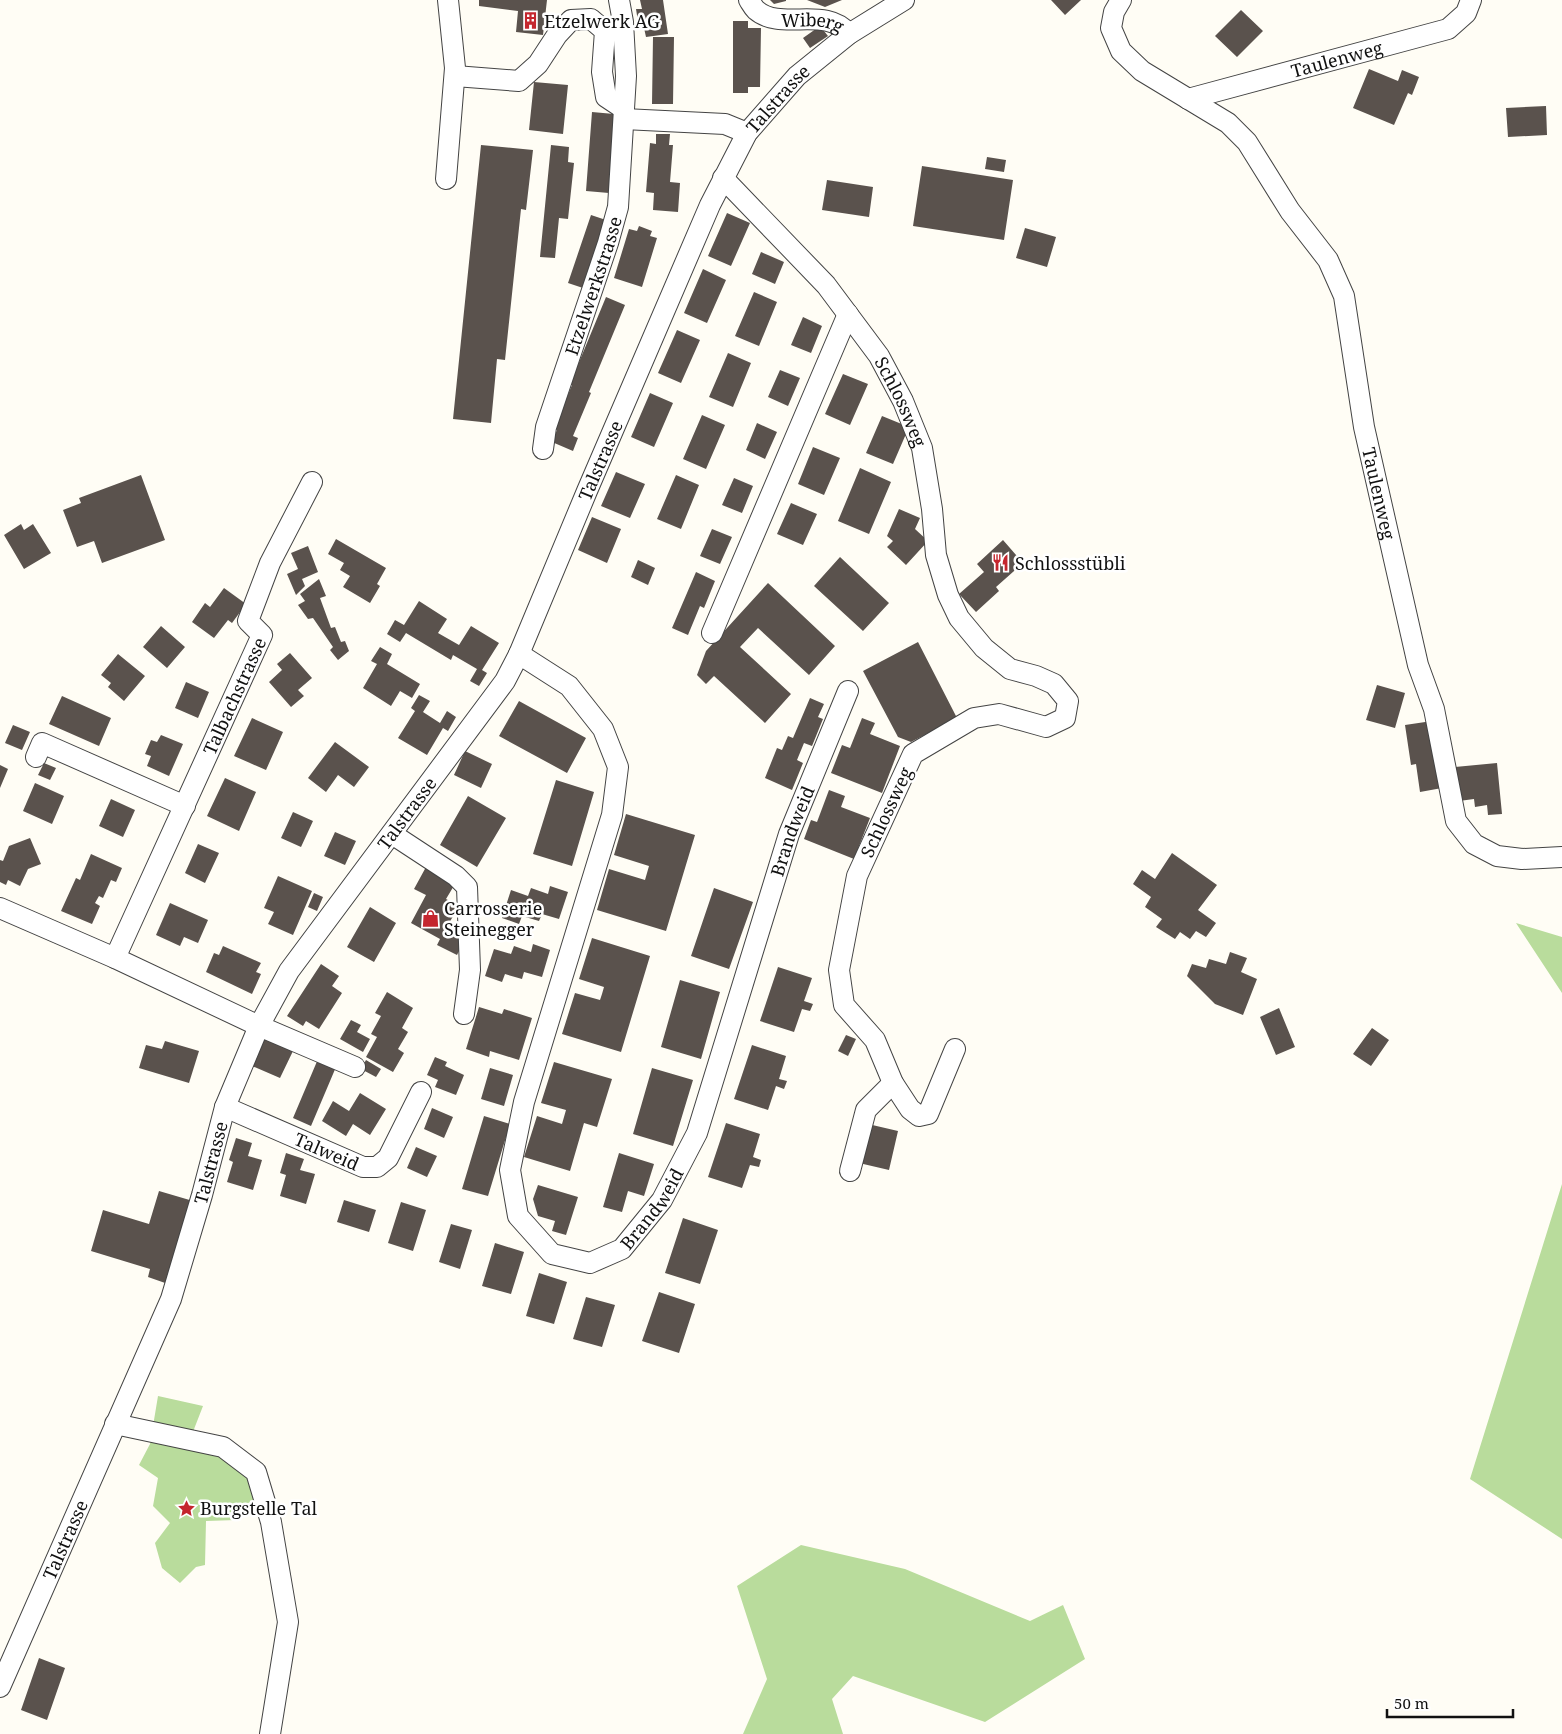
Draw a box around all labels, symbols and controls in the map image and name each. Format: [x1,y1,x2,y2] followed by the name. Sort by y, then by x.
[781,7,849,38] street label: Wiberg
[544,9,660,33] place label: Etzelwerk AG
[520,11,540,31] building icon: Etzelwerk AG
[1288,35,1385,83] street label: Taulenweg
[740,59,814,138] street label: Talstrasse
[559,214,627,358] street label: Etzelwerkstrasse
[869,352,932,451] street label: Schlossweg
[572,417,628,504] street label: Talstrasse
[1357,445,1401,542] street label: Taulenweg
[1015,551,1126,575] place label: Schlossstübli
[991,553,1011,573] restaurant icon: Schlossstübli
[197,633,271,758] street label: Talbachstrasse
[855,763,918,861] street label: Schlossweg
[372,772,442,854] street label: Talstrasse
[765,782,820,879] street label: Brandweid
[444,896,542,941] place label: Carrosserie Steinegger
[420,908,440,928] shop icon: Carrosserie Steinegger
[188,1119,233,1207] street label: Talstrasse
[291,1127,363,1176] street label: Talweid
[615,1164,689,1254] street label: Brandweid
[37,1496,93,1583] street label: Talstrasse
[200,1496,318,1520] place label: Burgstelle Tal
[176,1498,196,1518] place icon: Burgstelle Tal
[1387,1686,1513,1718] scale bar
[1394,1693,1429,1713] text: 50 m

